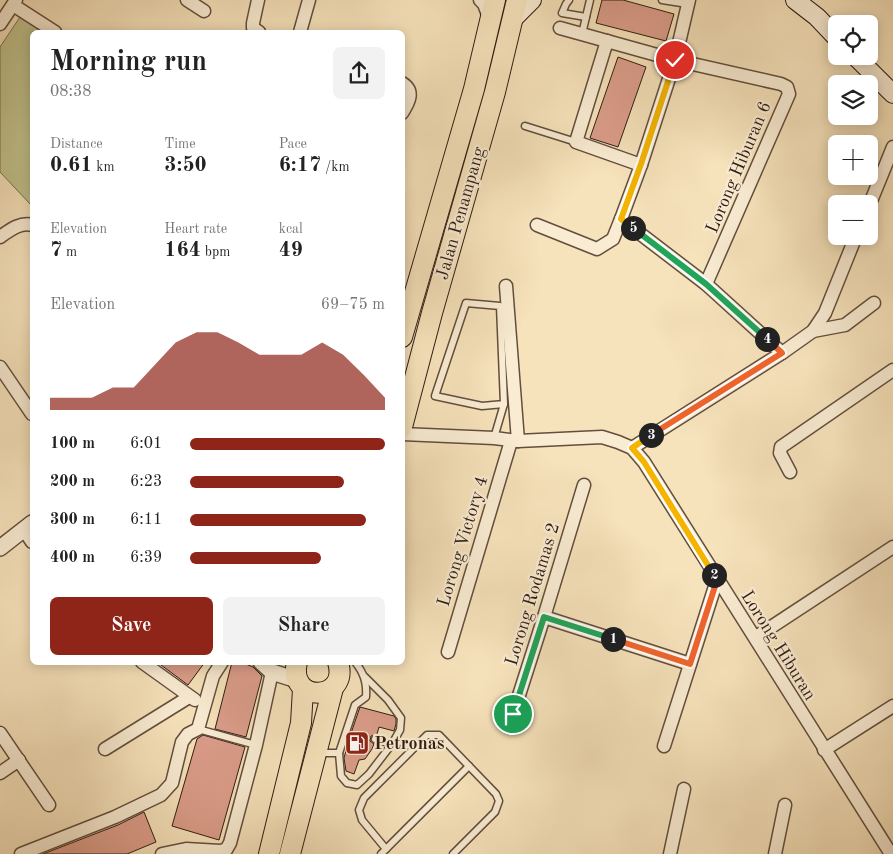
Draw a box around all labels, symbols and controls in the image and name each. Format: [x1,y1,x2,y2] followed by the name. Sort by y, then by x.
[828,15,878,245] map controls
[828,15,878,65] button: locate
[654,39,696,81] pin
[661,46,689,74] icon: check
[333,47,385,99] button: share
[50,49,207,77] text: Morning run
[828,75,878,125] button: layers
[50,84,92,100] text: 08:38
[703,99,775,236] street label: Lorong Hiburan 6
[828,135,878,185] button: +
[50,137,103,151] text: Distance
[164,137,196,151] text: Time
[279,137,307,151] text: Pace
[433,145,489,282] street label: Jalan Penampang
[50,155,92,176] text: 0.61
[164,155,207,176] text: 3:50
[279,155,321,176] text: 6:17
[92,160,115,174] text: km
[321,160,350,174] text: /km
[828,195,878,245] button: −
[620,216,646,240] pin: 5
[629,221,638,235] text: 5
[50,222,107,236] text: Elevation
[164,222,227,236] text: Heart rate
[279,222,303,236] text: kcal
[50,240,62,261] text: 7
[164,240,201,261] text: 164
[279,240,303,261] text: 49
[62,245,77,259] text: m
[201,245,230,259] text: bpm
[50,297,115,313] text: Elevation
[321,297,385,313] text: 69–75 m
[754,326,780,352] pin: 4
[763,332,772,346] text: 4
[638,422,664,448] pin: 3
[647,428,656,442] text: 3
[50,436,95,452] text: 100 m
[130,436,162,452] text: 6:01
[50,474,95,490] text: 200 m
[130,474,162,490] text: 6:23
[435,474,491,609] street label: Lorong Victory 4
[50,512,95,528] text: 300 m
[130,512,162,528] text: 6:11
[503,521,563,668] street label: Lorong Rodamas 2
[50,550,95,566] text: 400 m
[130,550,162,566] text: 6:39
[702,562,726,588] pin: 2
[710,568,719,582] text: 2
[737,587,819,704] street label: Lorong Hiburan
[50,597,213,655] button: Save
[223,597,385,655] button: Share
[600,626,626,652] pin: 1
[609,632,618,646] text: 1
[492,693,534,735] pin
[499,700,527,728] icon: arrive
[344,730,370,756] fuel station icon: Petronas
[374,735,445,753] place label: Petronas

